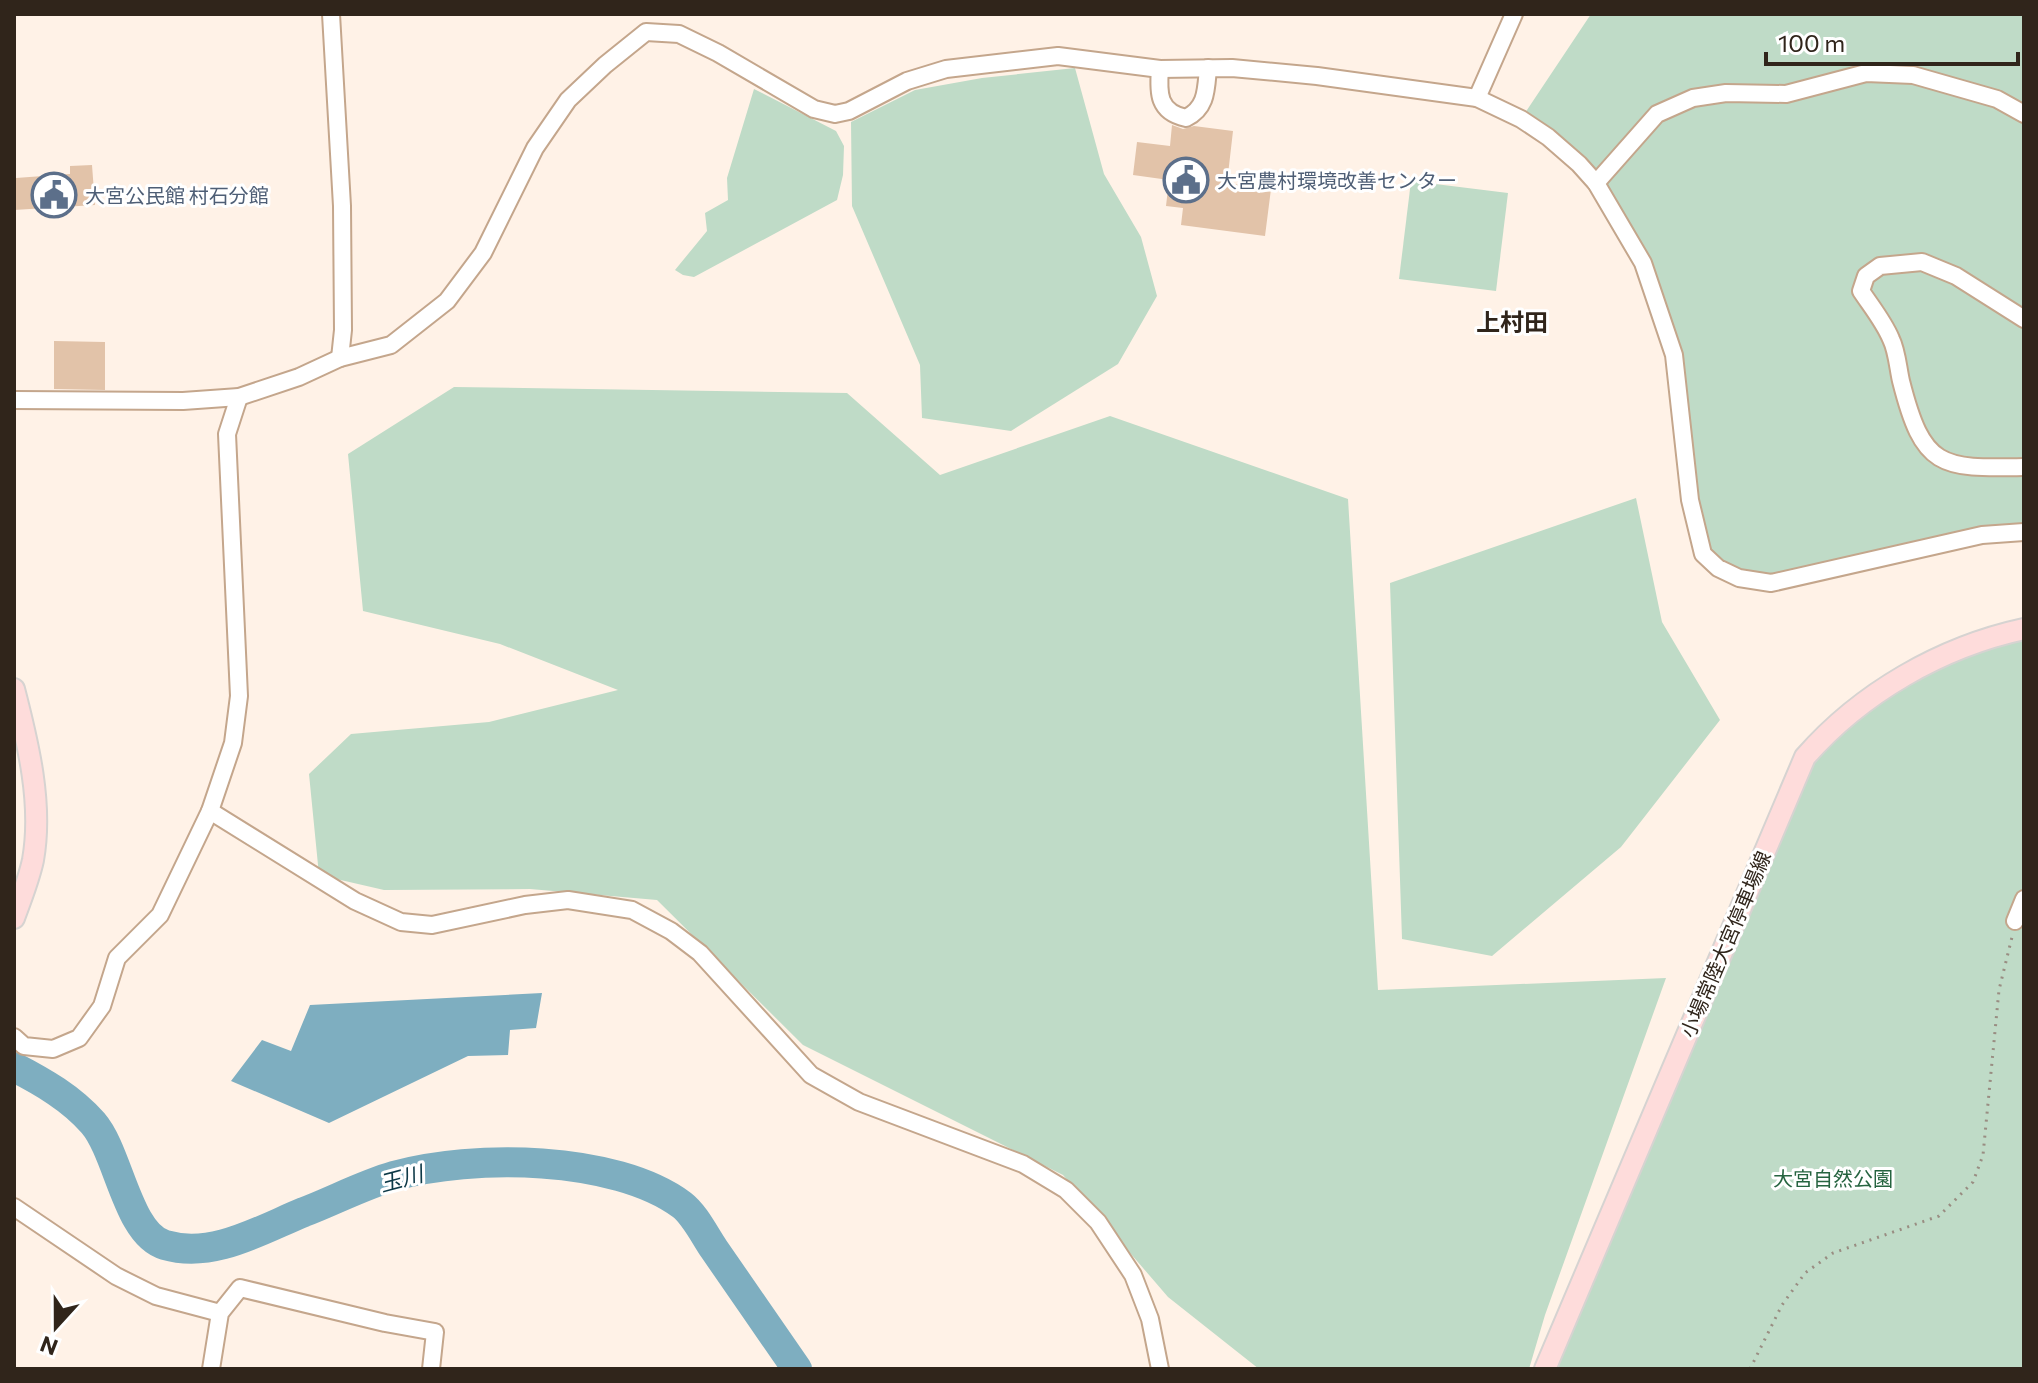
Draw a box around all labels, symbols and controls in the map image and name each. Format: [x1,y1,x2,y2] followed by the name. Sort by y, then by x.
[1766,16,2018,66] scale bar
[1778,28,1845,57] text: 100 m
[1162,156,1210,204] public building icon: 大宮農村環境改善センター
[1217,168,1457,192] place label: 大宮農村環境改善センター
[30,171,78,219] public building icon: 大宮公民館 村石分館
[85,183,269,207] place label: 大宮公民館 村石分館
[1476,307,1548,336] district label: 上村田
[1675,847,1775,1041] street label: 小場常陸大宮停車場線
[376,1159,428,1197] water label: 玉川
[1773,1166,1893,1190] park label: 大宮自然公園
[16,1287,96,1367] north arrow
[36,1331,61,1362] text: N

